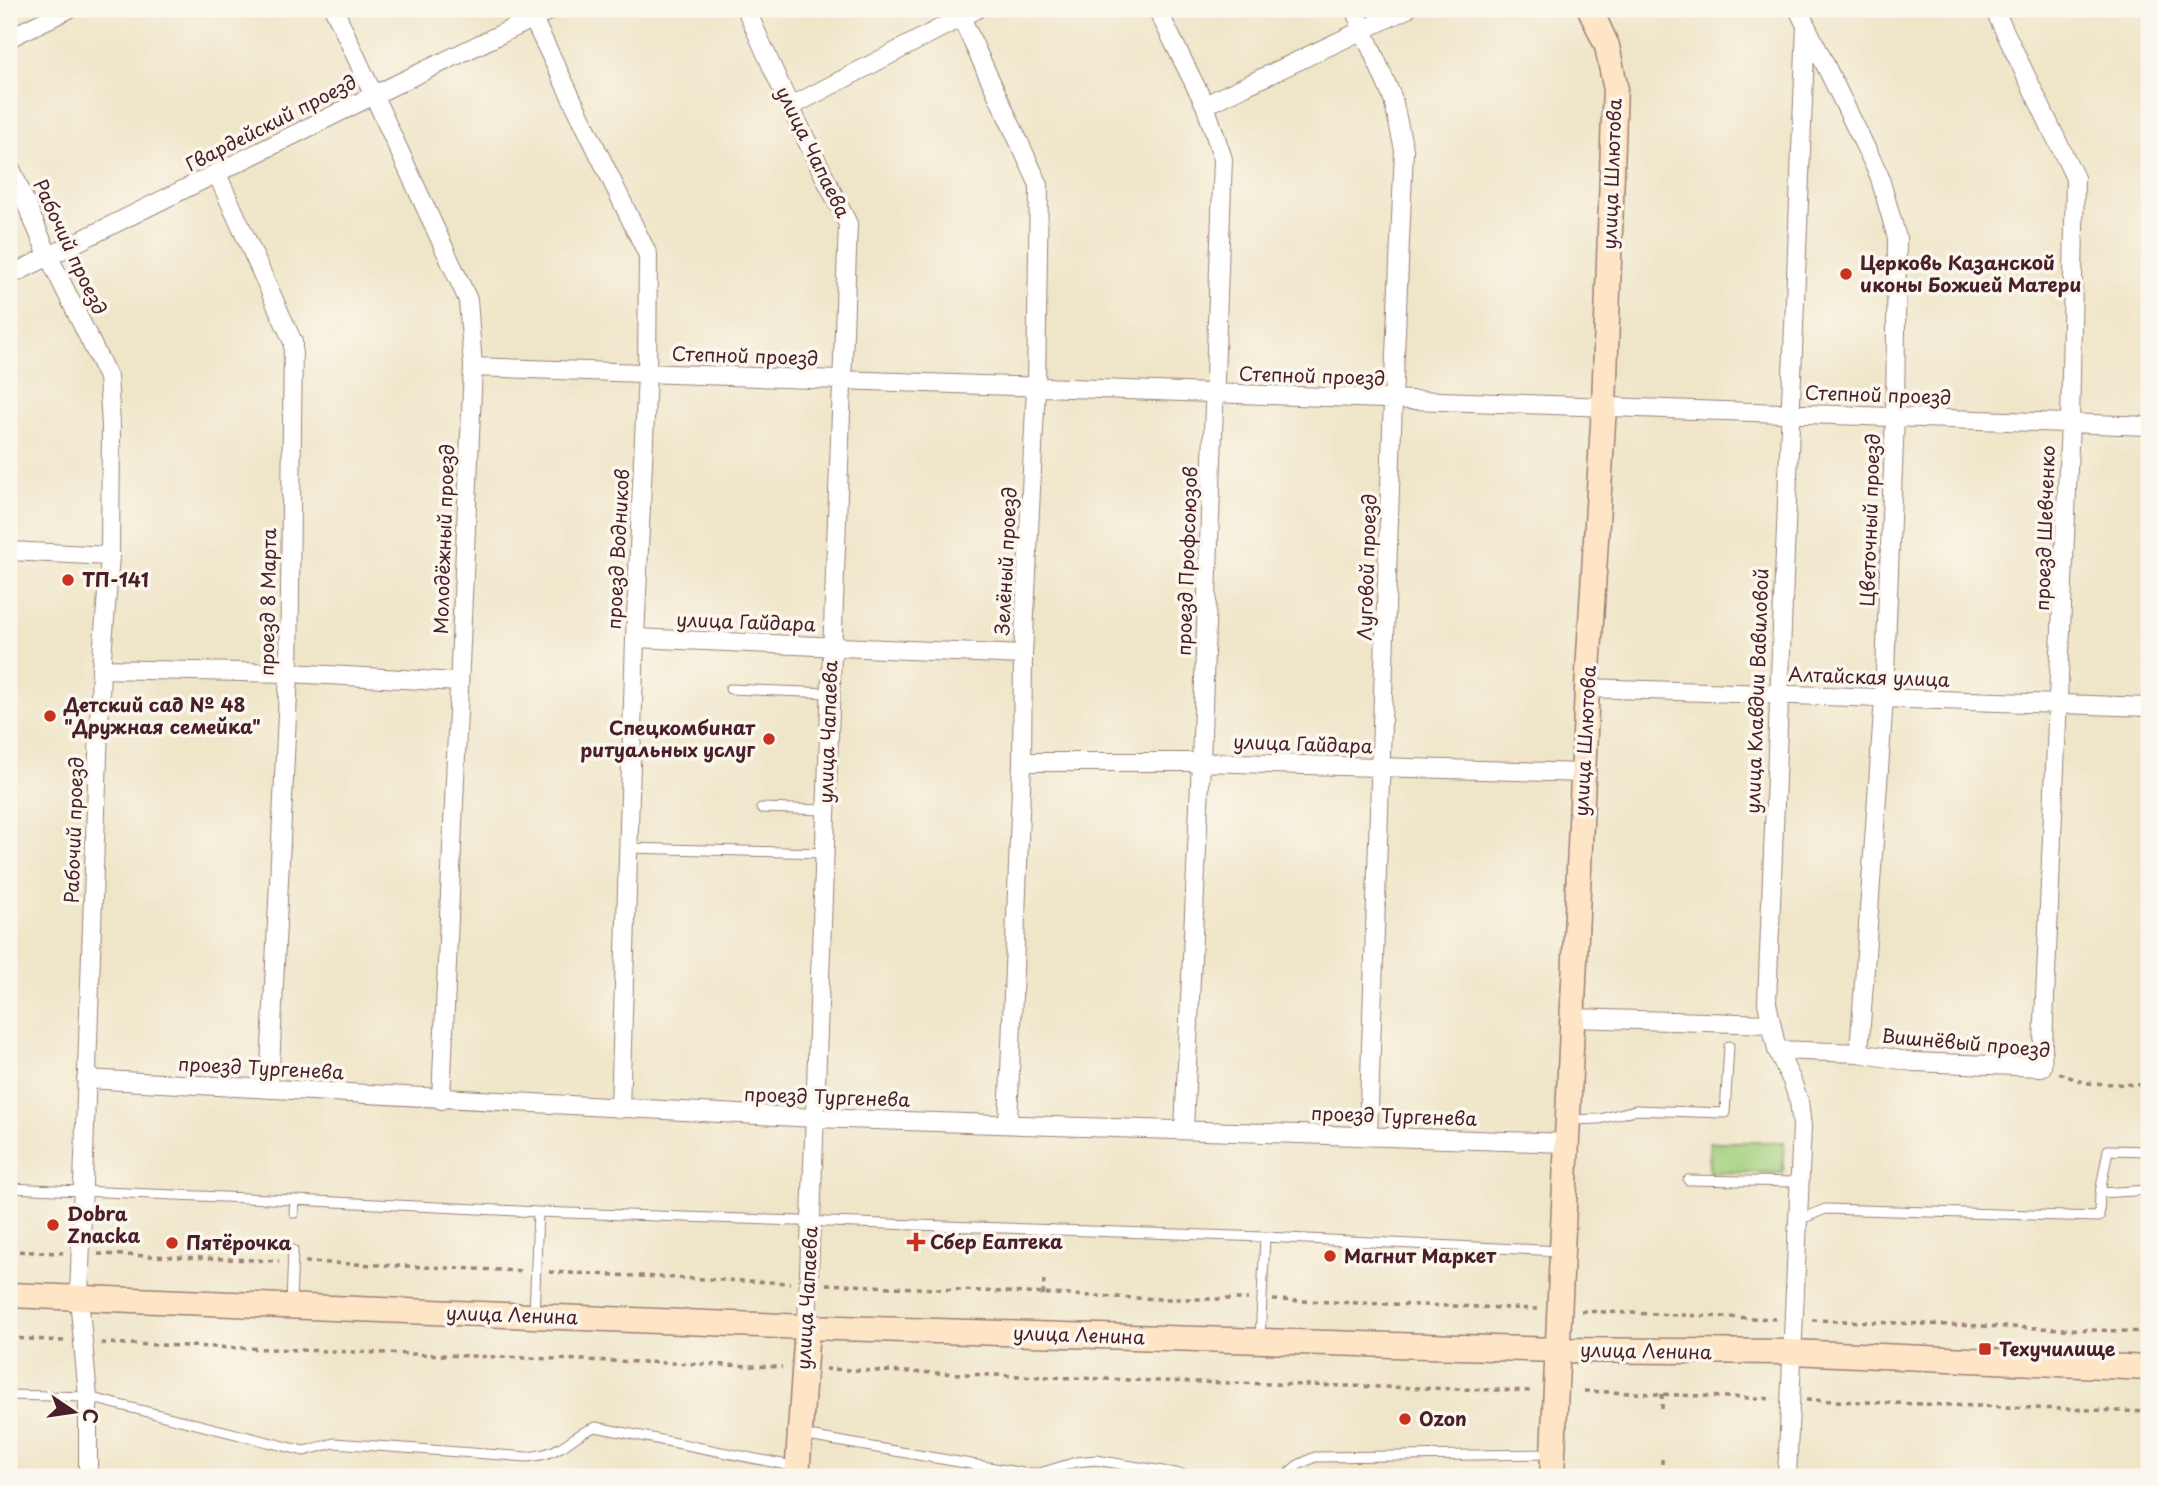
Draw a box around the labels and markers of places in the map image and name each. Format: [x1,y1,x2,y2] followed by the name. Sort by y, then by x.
[1860,248,2081,298] place label: Церковь Казанской иконы Божией Матери
[1838,266,1854,282] marker: Церковь Казанской иконы Божией Матери
[82,565,149,593] place label: ТП-141
[60,572,76,588] marker: ТП-141
[63,690,261,740] place label: Детский сад № 48 "Дружная семейка"
[42,708,58,724] marker: Детский сад № 48 "Дружная семейка"
[580,713,756,763] place label: Спецкомбинат ритуальных услуг
[761,731,777,747] marker: Спецкомбинат ритуальных услуг
[67,1199,140,1249] place label: Dobra Znacka
[45,1217,61,1233] marker: Dobra Znacka
[930,1227,1063,1255] place label: Сбер Еаптека
[186,1228,292,1256] place label: Пятёрочка
[908,1234,924,1250] marker: Сбер Еаптека
[164,1235,180,1251] marker: Пятёрочка
[1344,1241,1497,1269] place label: Магнит Маркет
[1322,1248,1338,1264] marker: Магнит Маркет
[1999,1334,2116,1362] place label: Техучилище
[1977,1341,1993,1357] marker: Техучилище
[1419,1404,1467,1432] place label: Ozon
[1397,1411,1413,1427] marker: Ozon

